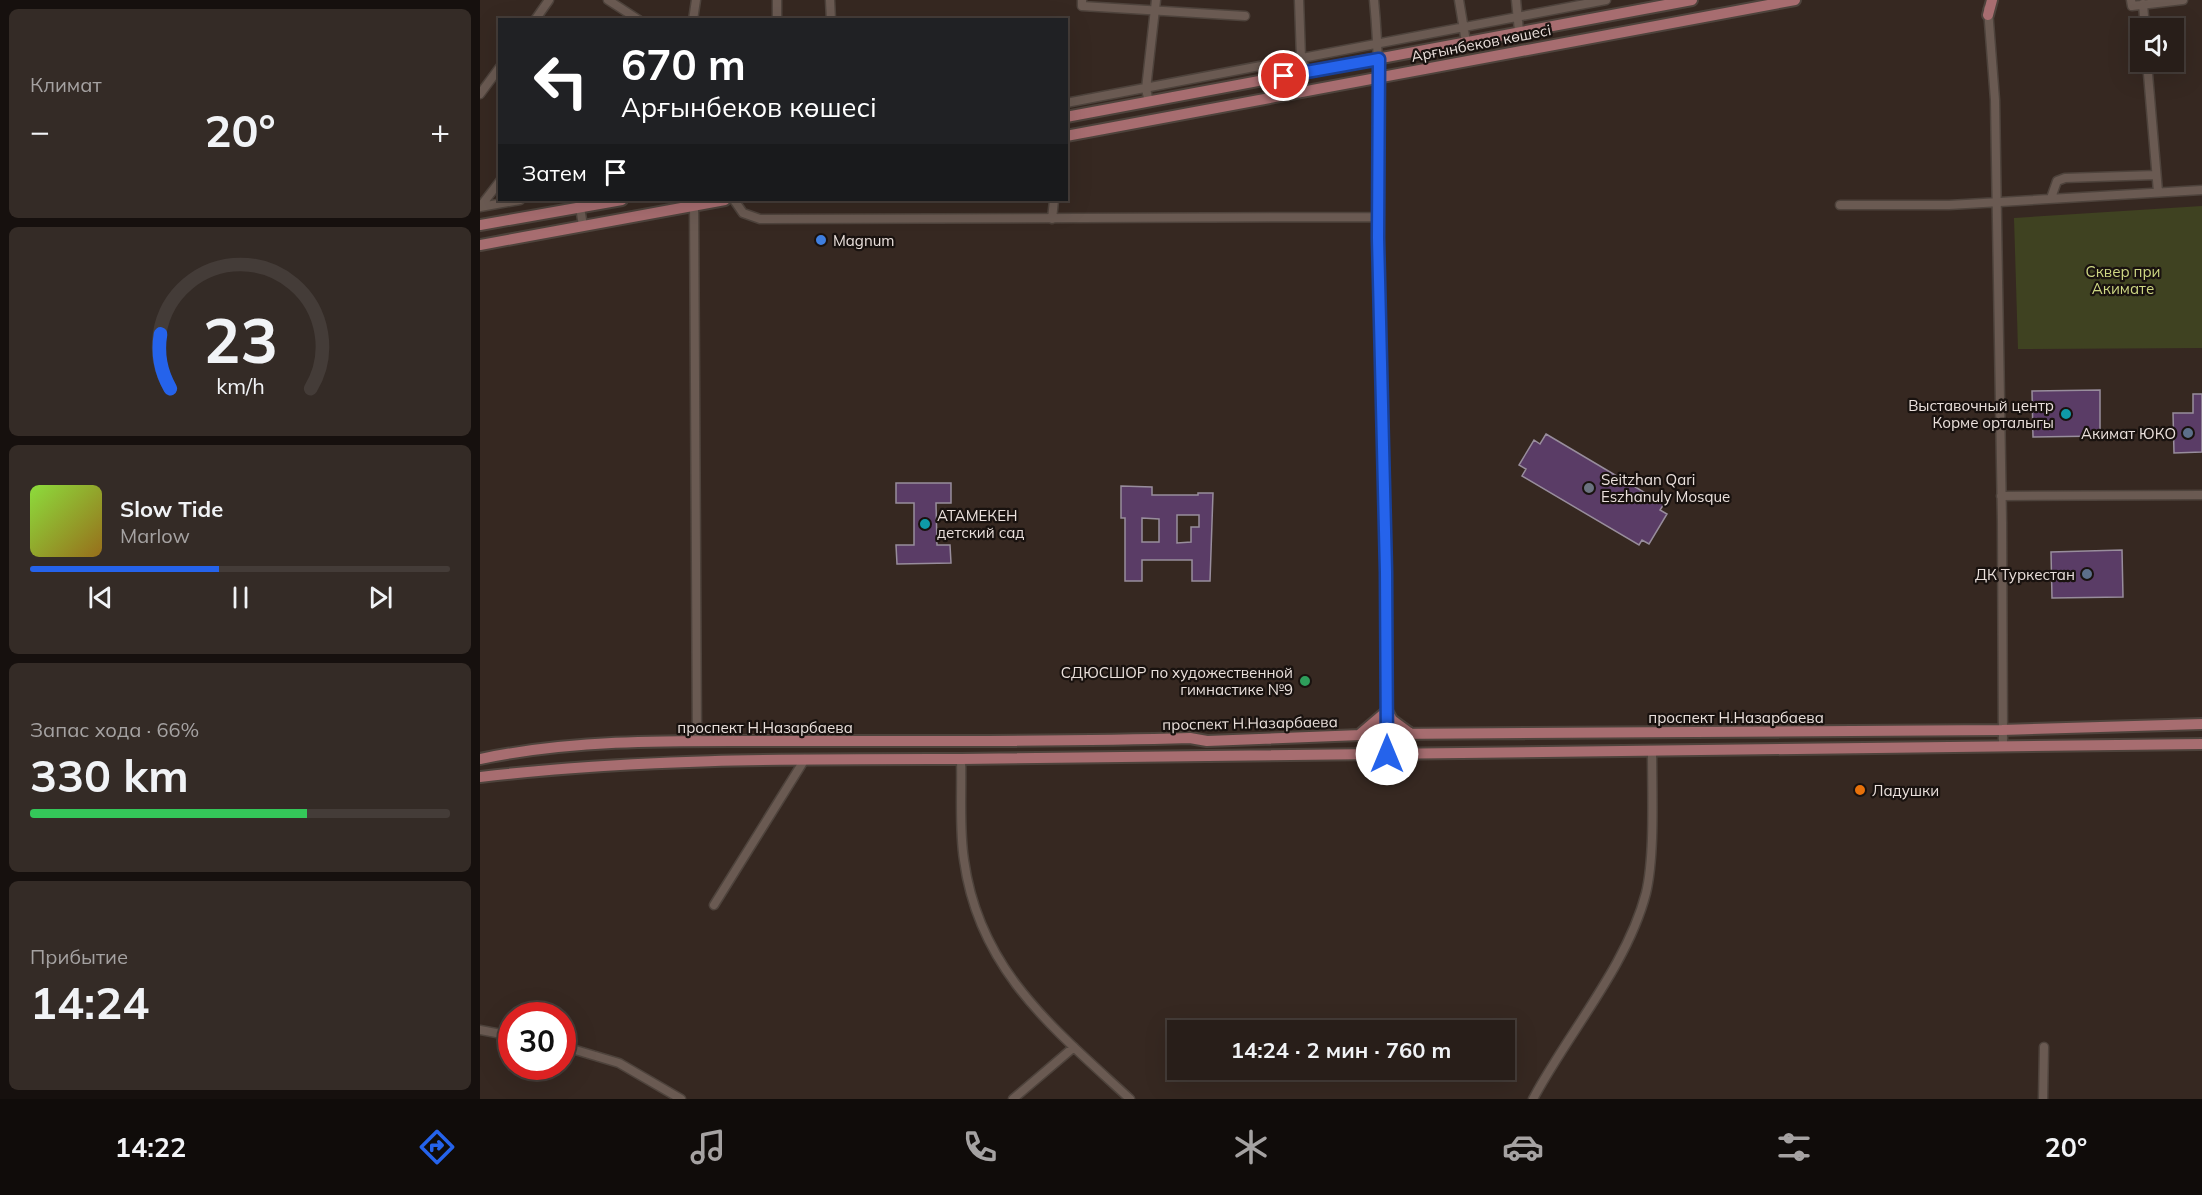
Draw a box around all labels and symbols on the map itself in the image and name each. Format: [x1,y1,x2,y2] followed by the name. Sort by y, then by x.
[1409,20,1553,66] street label: Арғынбеков көшесі
[1258,50,1309,101] pin
[833,231,895,250] place label: Magnum
[814,233,828,247] marker: Magnum
[2085,262,2161,298] park label: Сквер при Акимате
[1908,396,2054,432] place label: Выставочный центр Корме орталыгы
[2059,407,2073,421] marker: Выставочный центр Корме орталыгы
[2081,424,2176,443] place label: Акимат ЮКО
[2181,426,2195,440] marker: Акимат ЮКО
[1601,470,1730,506] place label: Seitzhan Qari Eszhanuly Mosque
[1582,481,1596,495] marker: Seitzhan Qari Eszhanuly Mosque
[937,506,1024,542] place label: АТАМЕКЕН детский сад
[918,517,932,531] marker: АТАМЕКЕН детский сад
[1975,565,2075,584] place label: ДК Туркестан
[2080,567,2094,581] marker: ДК Туркестан
[1061,663,1293,699] place label: СДЮСШОР по художественной гимнастике №9
[1298,674,1312,688] marker: СДЮСШОР по художественной гимнастике №9
[1648,708,1824,727] street label: проспект Н.Назарбаева
[1162,712,1338,734] street label: проспект Н.Назарбаева
[677,718,853,737] street label: проспект Н.Назарбаева
[1355,722,1419,786] position arrow
[1872,781,1939,800] place label: Ладушки
[1853,783,1867,797] marker: Ладушки
[498,1002,576,1080] speed limit sign: 30

